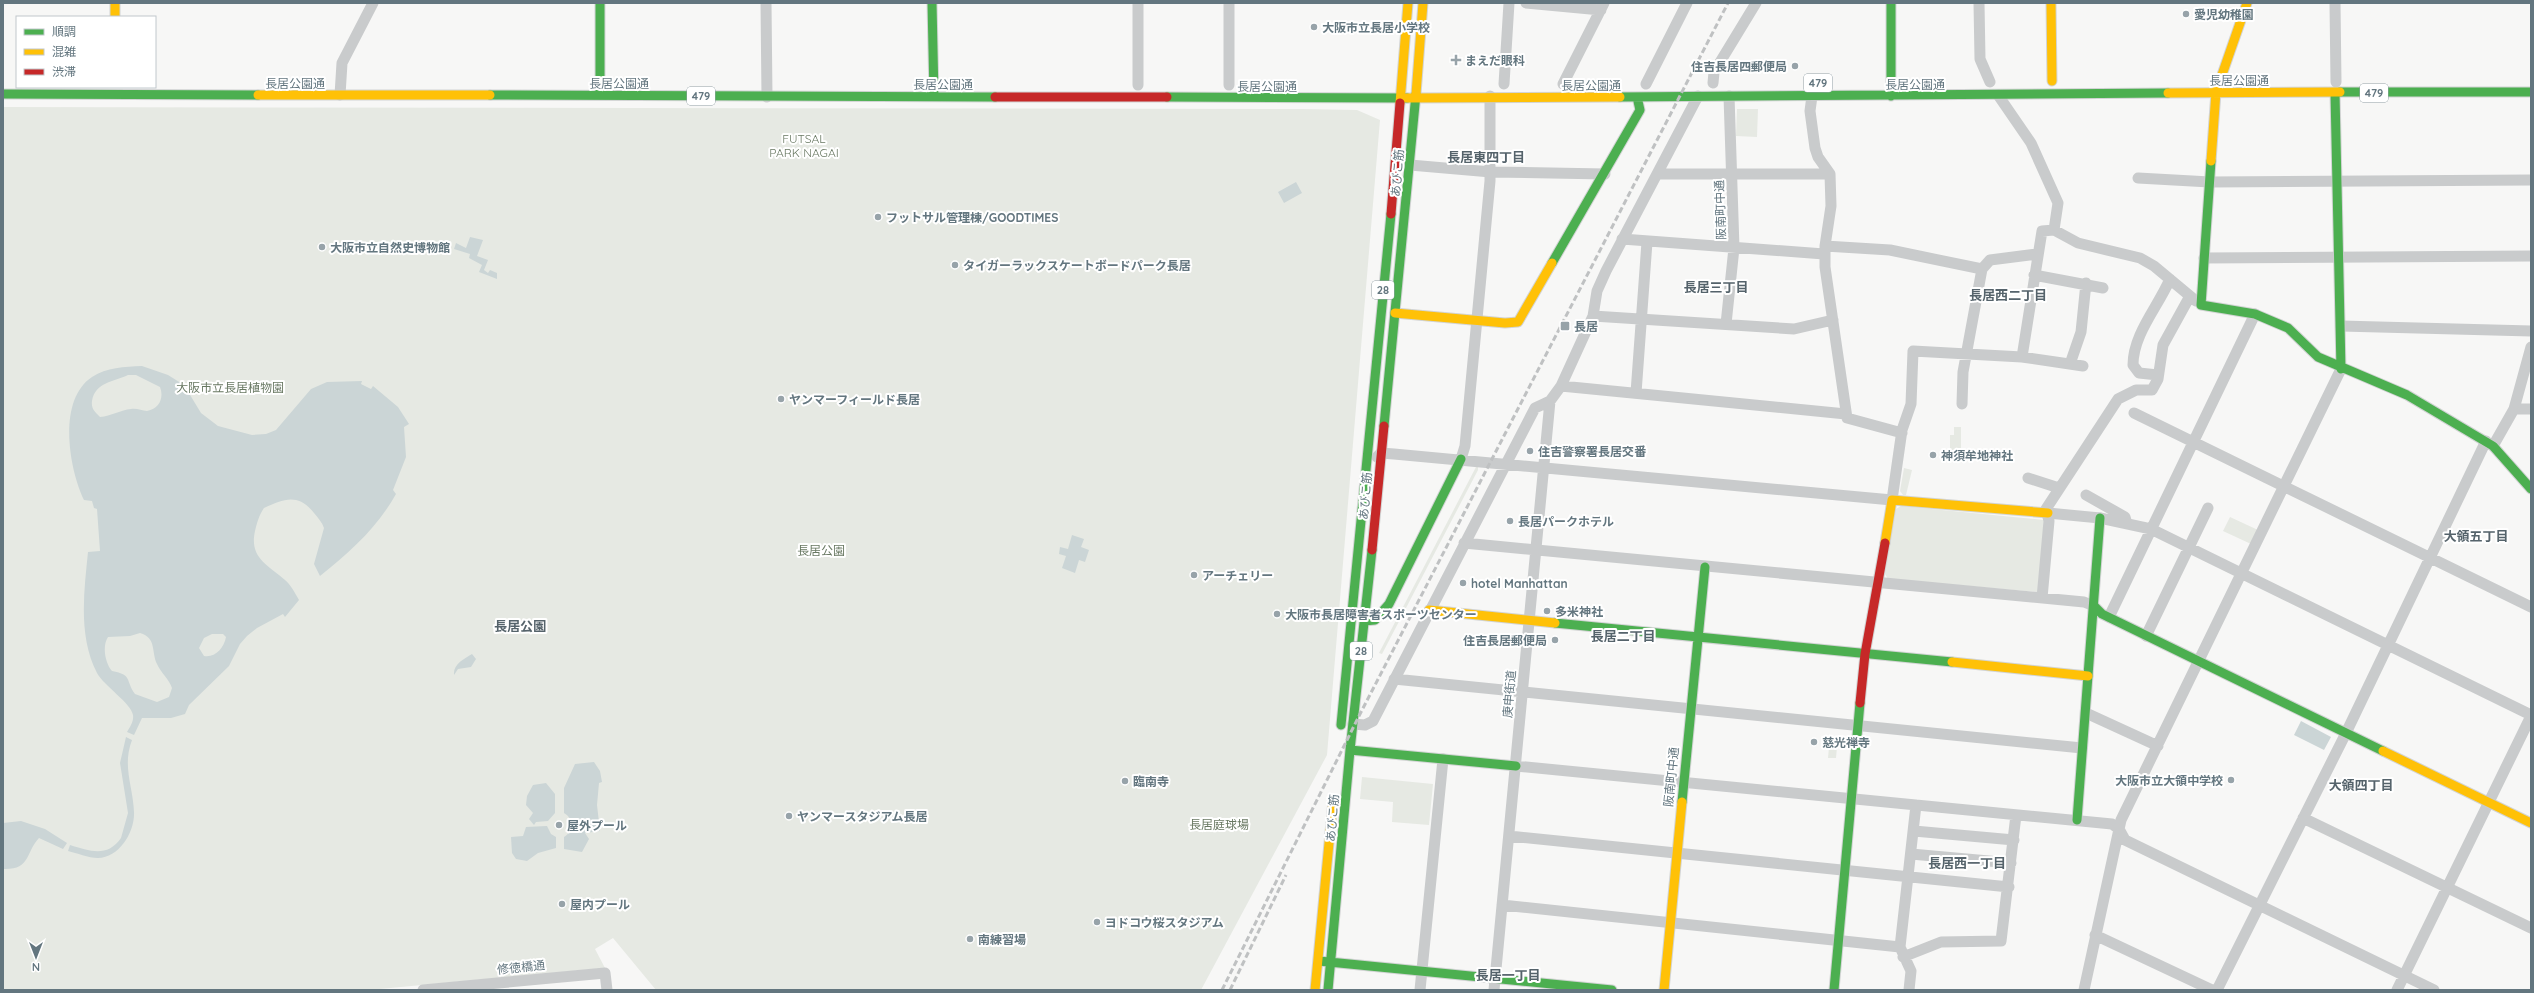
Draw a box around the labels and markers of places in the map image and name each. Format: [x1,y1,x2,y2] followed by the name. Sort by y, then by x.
[2194,7,2254,22] place label: 愛児幼稚園
[2181,9,2191,19] marker: 愛児幼稚園
[1322,20,1430,35] place label: 大阪市立長居小学校
[1309,22,1319,32] marker: 大阪市立長居小学校
[1465,53,1525,68] place label: まえだ眼科
[1450,54,1462,66] marker: まえだ眼科
[1691,59,1787,74] place label: 住吉長居四郵便局
[1790,61,1800,71] marker: 住吉長居四郵便局
[886,210,1058,225] place label: フットサル管理棟/GOODTIMES
[873,212,883,222] marker: フットサル管理棟/GOODTIMES
[330,240,450,255] place label: 大阪市立自然史博物館
[317,242,327,252] marker: 大阪市立自然史博物館
[963,258,1191,273] place label: タイガーラックスケートボードパーク長居
[950,260,960,270] marker: タイガーラックスケートボードパーク長居
[1574,319,1598,334] place label: 長居
[1559,320,1571,332] marker: 長居
[789,392,920,407] place label: ヤンマーフィールド長居
[776,394,786,404] marker: ヤンマーフィールド長居
[1538,444,1647,459] place label: 住吉警察署長居交番
[1525,446,1535,456] marker: 住吉警察署長居交番
[1941,448,2013,463] place label: 神須牟地神社
[1928,450,1938,460] marker: 神須牟地神社
[1518,514,1614,529] place label: 長居パークホテル
[1505,516,1515,526] marker: 長居パークホテル
[1202,568,1273,583] place label: アーチェリー
[1189,570,1199,580] marker: アーチェリー
[1471,576,1568,591] place label: hotel Manhattan
[1458,578,1468,588] marker: hotel Manhattan
[1555,604,1603,619] place label: 多米神社
[1542,606,1552,616] marker: 多米神社
[1285,607,1477,622] place label: 大阪市長居障害者スポーツセンター
[1272,609,1282,619] marker: 大阪市長居障害者スポーツセンター
[1463,633,1547,648] place label: 住吉長居郵便局
[1550,635,1560,645] marker: 住吉長居郵便局
[1822,735,1870,750] place label: 慈光禅寺
[1809,737,1819,747] marker: 慈光禅寺
[2115,773,2223,788] place label: 大阪市立大領中学校
[1133,774,1169,789] place label: 臨南寺
[2226,775,2236,785] marker: 大阪市立大領中学校
[1120,776,1130,786] marker: 臨南寺
[797,809,928,824] place label: ヤンマースタジアム長居
[784,811,794,821] marker: ヤンマースタジアム長居
[567,818,627,833] place label: 屋外プール
[554,820,564,830] marker: 屋外プール
[570,897,630,912] place label: 屋内プール
[557,899,567,909] marker: 屋内プール
[1105,915,1224,930] place label: ヨドコウ桜スタジアム
[1092,917,1102,927] marker: ヨドコウ桜スタジアム
[978,932,1026,947] place label: 南練習場
[965,934,975,944] marker: 南練習場

